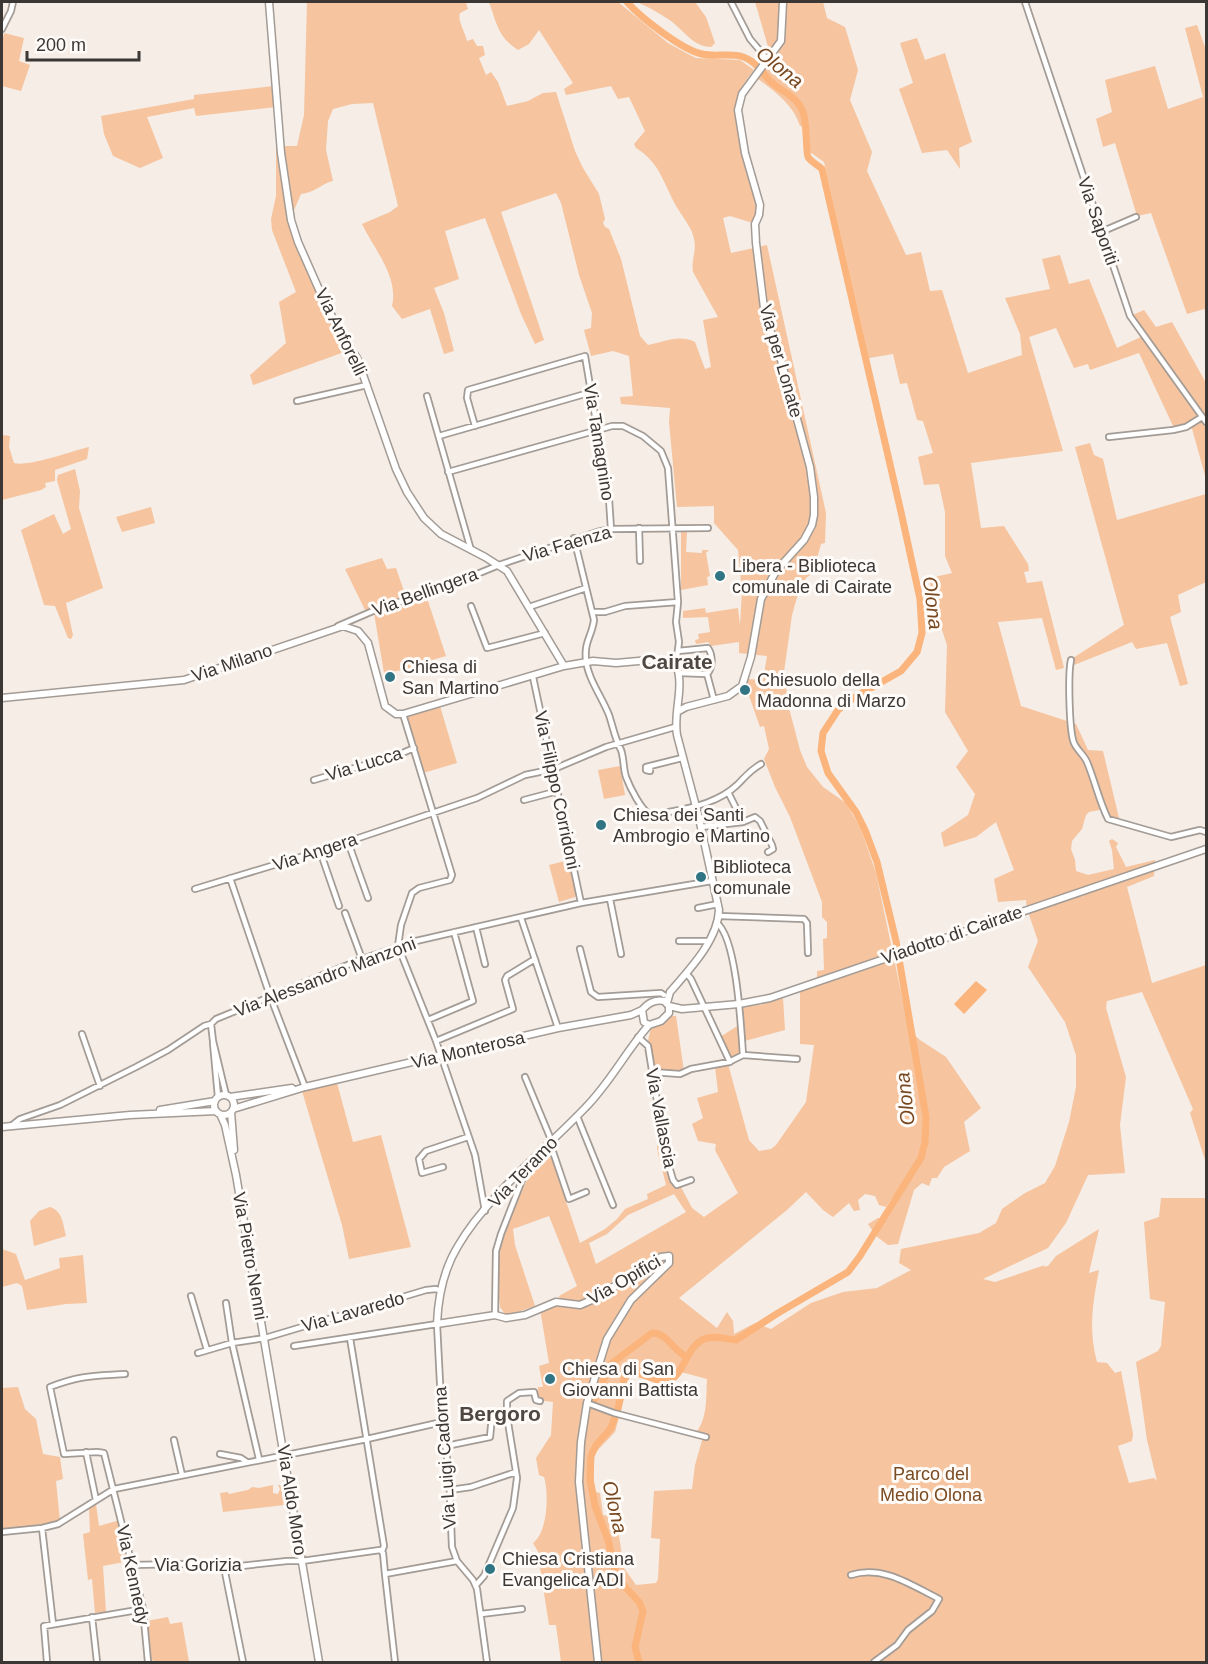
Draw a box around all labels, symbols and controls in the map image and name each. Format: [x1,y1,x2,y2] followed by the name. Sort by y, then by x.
[27,24,140,62] scale bar
[36,35,86,55] text: 200 m
[752,42,808,92] water label: Olona
[1074,174,1122,268] street label: Via Saporiti
[311,285,371,379] street label: Via Anforelli
[755,302,807,420] street label: Via per Lonate
[580,382,618,502] street label: Via Tamagnino
[521,522,614,566] street label: Via Faenza
[732,556,892,597] place label: Libera - Biblioteca comunale di Cairate
[370,563,481,620] street label: Via Bellingera
[713,569,727,583] marker: Libera - Biblioteca comunale di Cairate
[919,575,947,631] water label: Olona
[189,640,275,686] street label: Via Milano
[641,650,713,673] district label: Cairate
[402,657,499,698] place label: Chiesa di San Martino
[383,670,397,684] marker: Chiesa di San Martino
[757,670,906,711] place label: Chiesuolo della Madonna di Marzo
[738,683,752,697] marker: Chiesuolo della Madonna di Marzo
[530,709,584,871] street label: Via Filippo Corridoni
[323,743,406,785] street label: Via Lucca
[613,805,770,846] place label: Chiesa dei Santi Ambrogio e Martino
[594,818,608,832] marker: Chiesa dei Santi Ambrogio e Martino
[270,829,361,875] street label: Via Angera
[713,857,792,898] place label: Biblioteca comunale
[694,870,708,884] marker: Biblioteca comunale
[879,901,1025,969] street label: Viadotto di Cairate
[231,933,419,1021] street label: Via Alessandro Manzoni
[409,1027,528,1073] street label: Via Monterosa
[642,1066,681,1171] street label: Via Vallascia
[891,1071,919,1127] water label: Olona
[484,1133,562,1211] street label: Via Teramo
[229,1190,271,1322] street label: Via Pietro Nenni
[584,1251,664,1309] street label: Via Opifici
[299,1288,407,1336] street label: Via Lavaredo
[562,1359,699,1400] place label: Chiesa di San Giovanni Battista
[543,1372,557,1386] marker: Chiesa di San Giovanni Battista
[430,1385,460,1530] street label: Via Luigi Cadorna
[459,1402,541,1425] district label: Bergoro
[273,1443,311,1557] street label: Via Aldo Moro
[880,1464,983,1505] park label: Parco del Medio Olona
[598,1479,632,1535] water label: Olona
[113,1523,153,1627] street label: Via Kennedy
[502,1549,635,1590] place label: Chiesa Cristiana Evangelica ADI
[154,1555,243,1575] street label: Via Gorizia
[483,1562,497,1576] marker: Chiesa Cristiana Evangelica ADI

